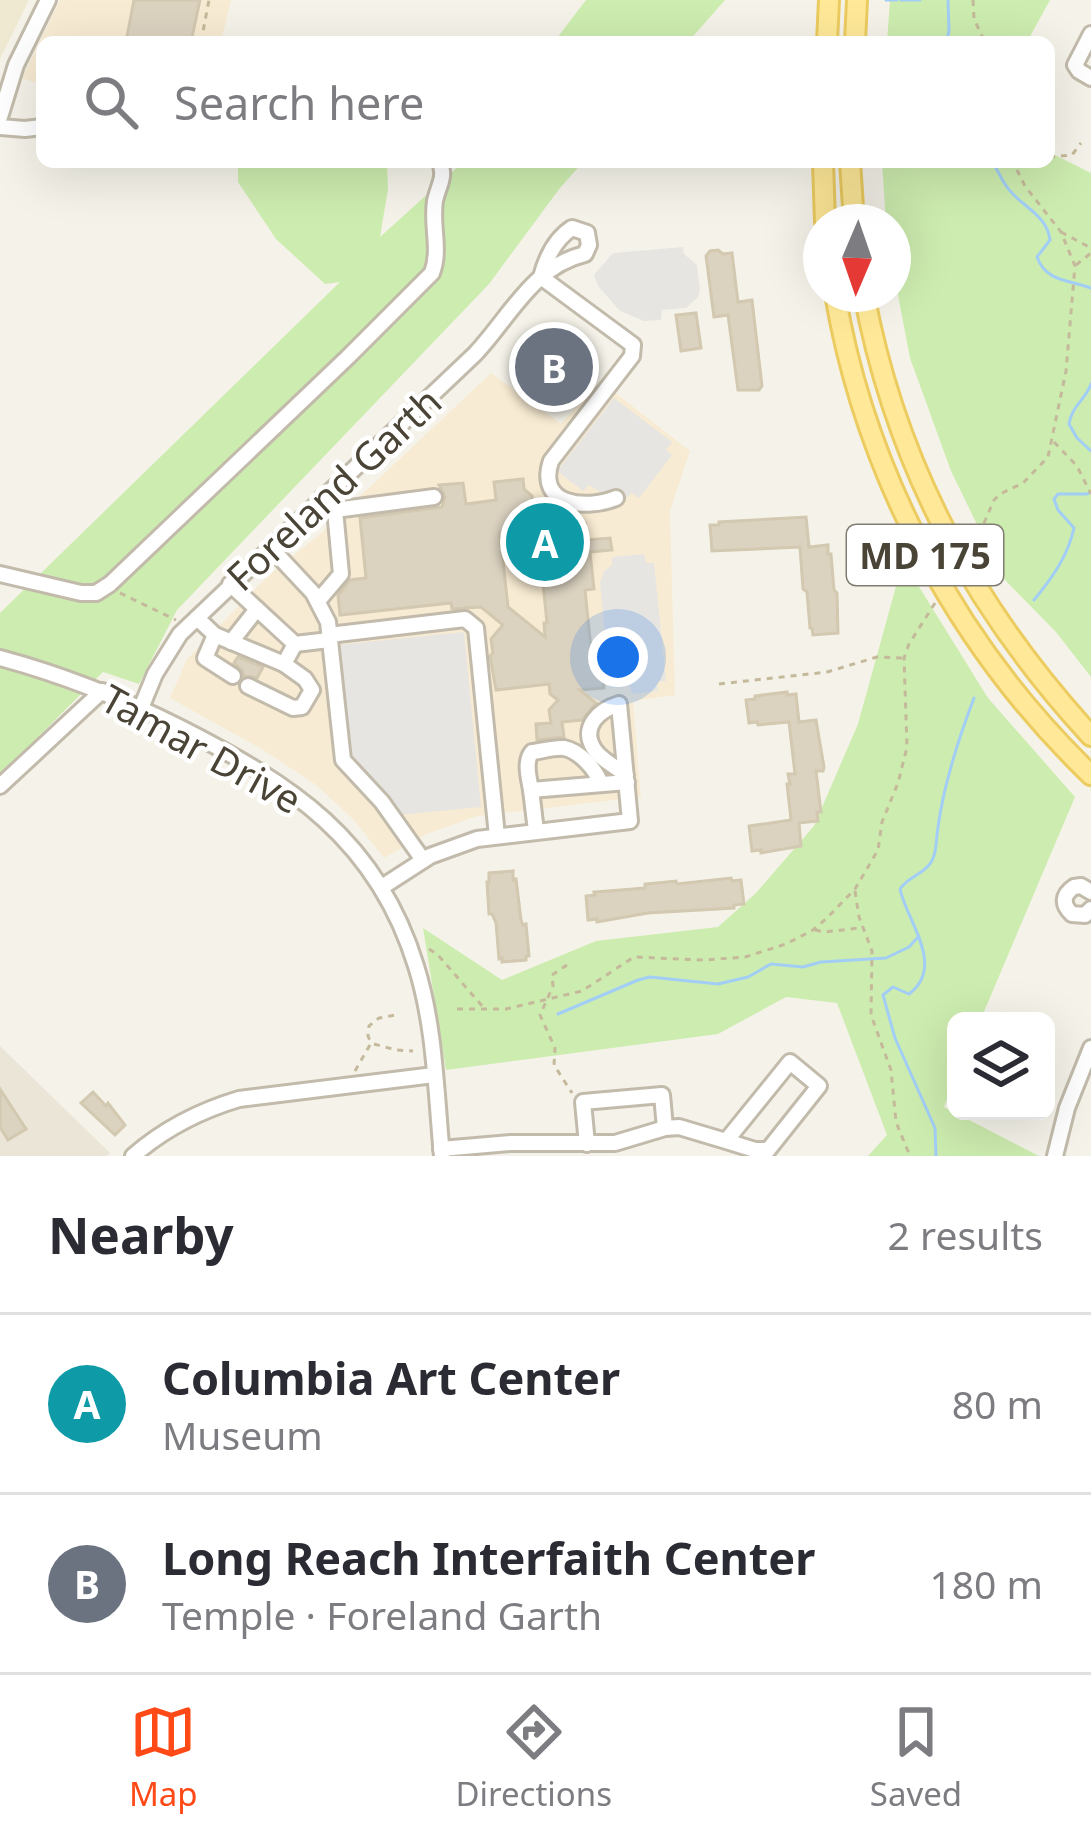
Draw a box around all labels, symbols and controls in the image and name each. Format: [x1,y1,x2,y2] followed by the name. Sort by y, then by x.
[36,36,1055,168] search box
[78,69,144,135] icon: search
[174,72,424,133] text: Search here
[803,204,911,312] north arrow
[515,322,593,412] pin: B
[214,375,452,601] street label: Foreland Garth
[506,497,584,587] pin: A
[847,525,1003,585] road number: MD 175
[588,627,648,687] your location
[92,671,312,825] street label: Tamar Drive
[947,1012,1055,1120] map controls
[947,1012,1055,1120] button: layers
[48,1199,234,1269] text: Nearby
[888,1208,1043,1261] text: 2 results
[162,1347,620,1408] text: Columbia Art Center
[74,1377,101,1430] text: A
[952,1377,1043,1430] text: 80 m
[162,1408,323,1461] text: Museum
[162,1527,815,1588] text: Long Reach Interfaith Center
[74,1557,100,1610] text: B
[929,1557,1043,1610] text: 180 m
[162,1588,602,1641] text: Temple · Foreland Garth
[129,1699,198,1816] tab: Map
[455,1699,612,1816] tab: Directions
[870,1699,962,1816] tab: Saved

